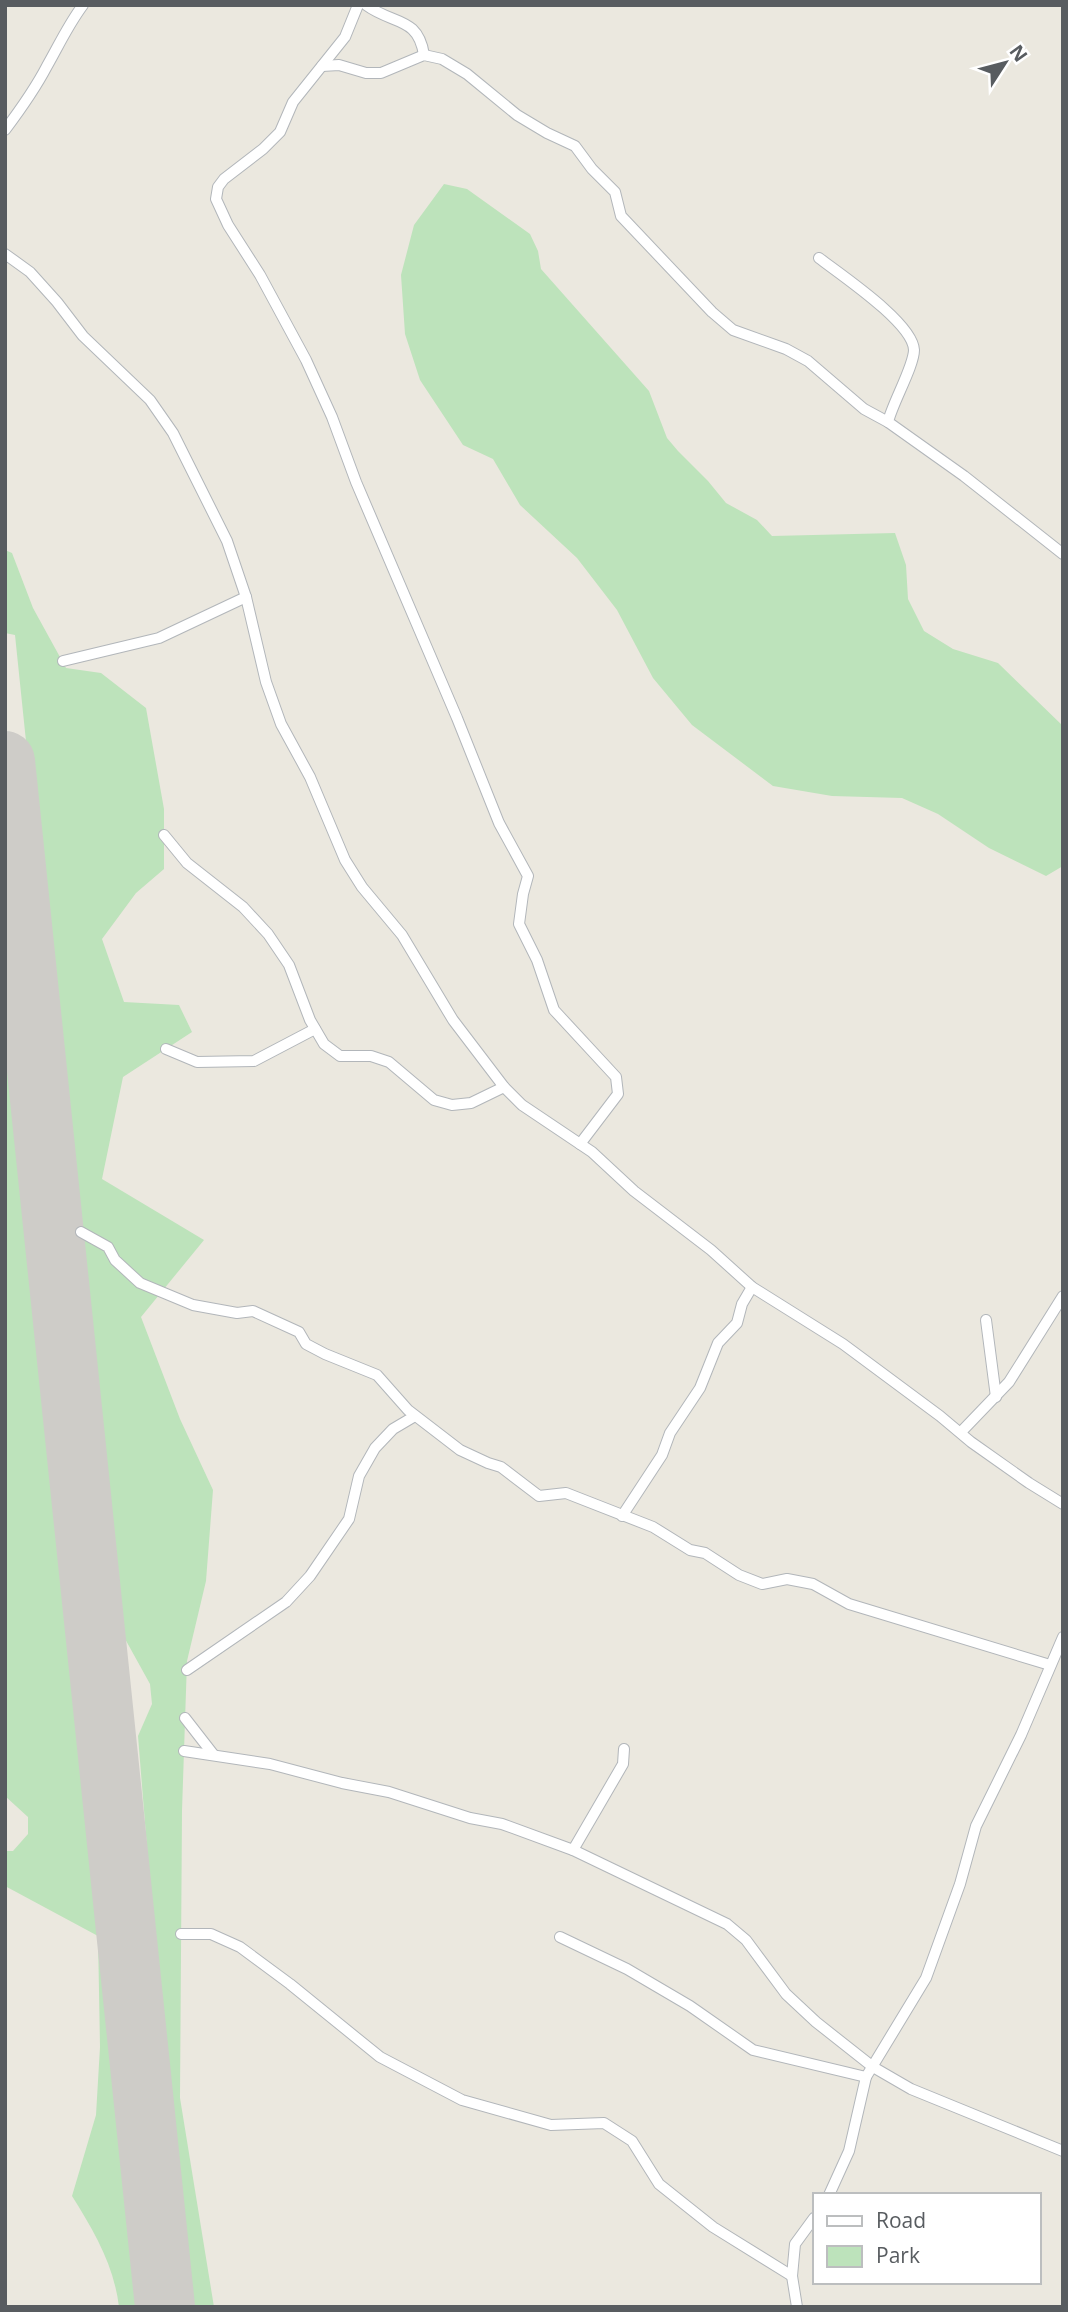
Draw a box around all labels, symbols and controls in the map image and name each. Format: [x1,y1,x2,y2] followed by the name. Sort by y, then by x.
[970,28,1040,98] north arrow
[1004,39,1034,67] text: N
[813,2193,1040,2284] legend
[876,2206,926,2234] text: Road
[876,2241,920,2269] text: Park

